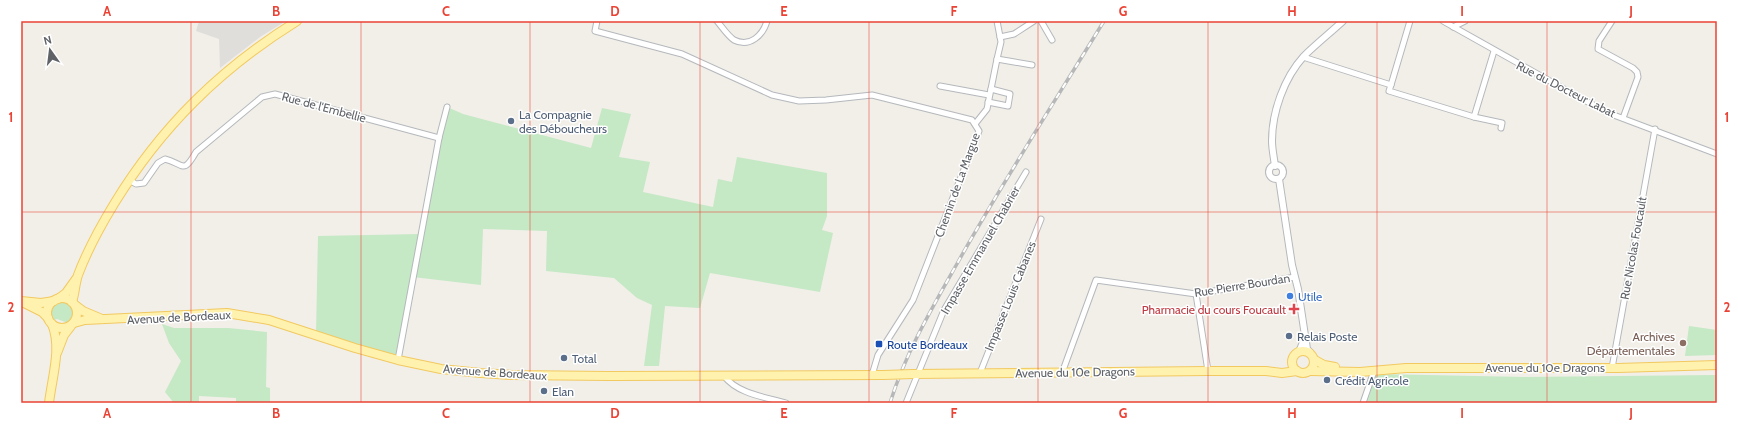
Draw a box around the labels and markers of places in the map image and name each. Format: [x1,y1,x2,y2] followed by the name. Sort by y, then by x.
[519,107,607,136] place label: La Compagnie des Déboucheurs
[506,116,516,126] marker: La Compagnie des Déboucheurs
[1298,289,1322,304] place label: Utile
[1285,291,1295,301] marker: Utile
[1142,302,1286,317] place label: Pharmacie du cours Foucault
[1289,304,1299,314] marker: Pharmacie du cours Foucault
[1297,329,1357,344] place label: Relais Poste
[1587,329,1675,358] place label: Archives Départementales
[1284,331,1294,341] marker: Relais Poste
[887,337,968,352] place label: Route Bordeaux
[1678,338,1688,348] marker: Archives Départementales
[874,339,884,349] marker: Route Bordeaux
[572,351,597,366] place label: Total
[559,353,569,363] marker: Total
[1335,373,1409,388] place label: Crédit Agricole
[1322,375,1332,385] marker: Crédit Agricole
[552,384,574,399] place label: Elan
[539,386,549,396] marker: Elan

